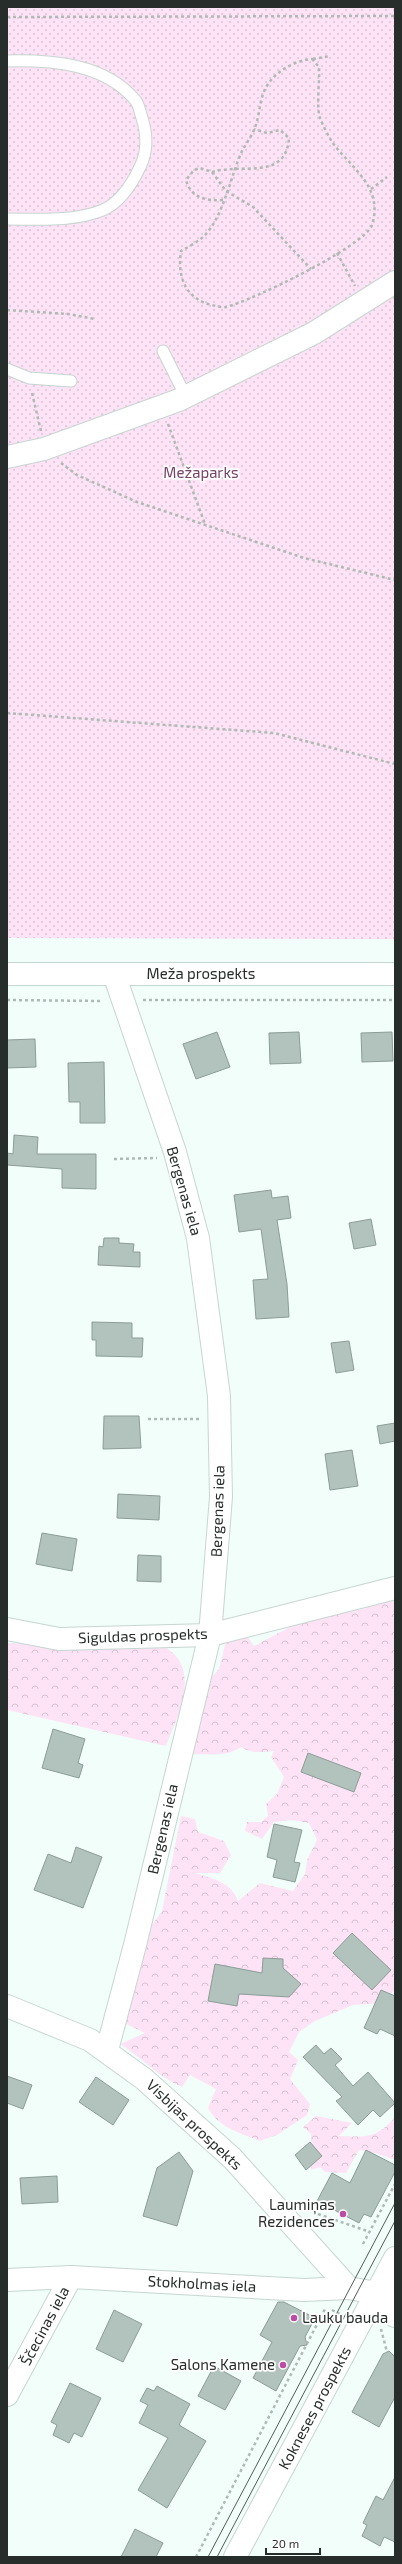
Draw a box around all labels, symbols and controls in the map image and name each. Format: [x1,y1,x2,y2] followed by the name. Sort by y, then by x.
[163,463,239,481] park label: Mežaparks
[147,964,255,982] street label: Meža prospekts
[164,1144,206,1237] street label: Bergenas iela
[206,1465,228,1557] street label: Bergenas iela
[78,1624,208,1646] street label: Siguldas prospekts
[143,1782,181,1876] street label: Bergenas iela
[142,2075,246,2174] street label: Visbijas prospekts
[258,2195,335,2230] place label: Laumiņas Rezidences
[338,2209,348,2219] marker: Laumiņas Rezidences
[147,2271,257,2295] street label: Stokholmas iela
[16,2283,73,2368] street label: Ščecinas iela
[302,2308,388,2326] place label: Lauku bauda
[289,2313,299,2323] marker: Lauku bauda
[274,2343,354,2472] street label: Kokneses prospekts
[171,2355,275,2373] place label: Salons Kamene
[278,2360,288,2370] marker: Salons Kamene
[266,2530,320,2556] scale bar
[272,2536,299,2550] text: 20 m

